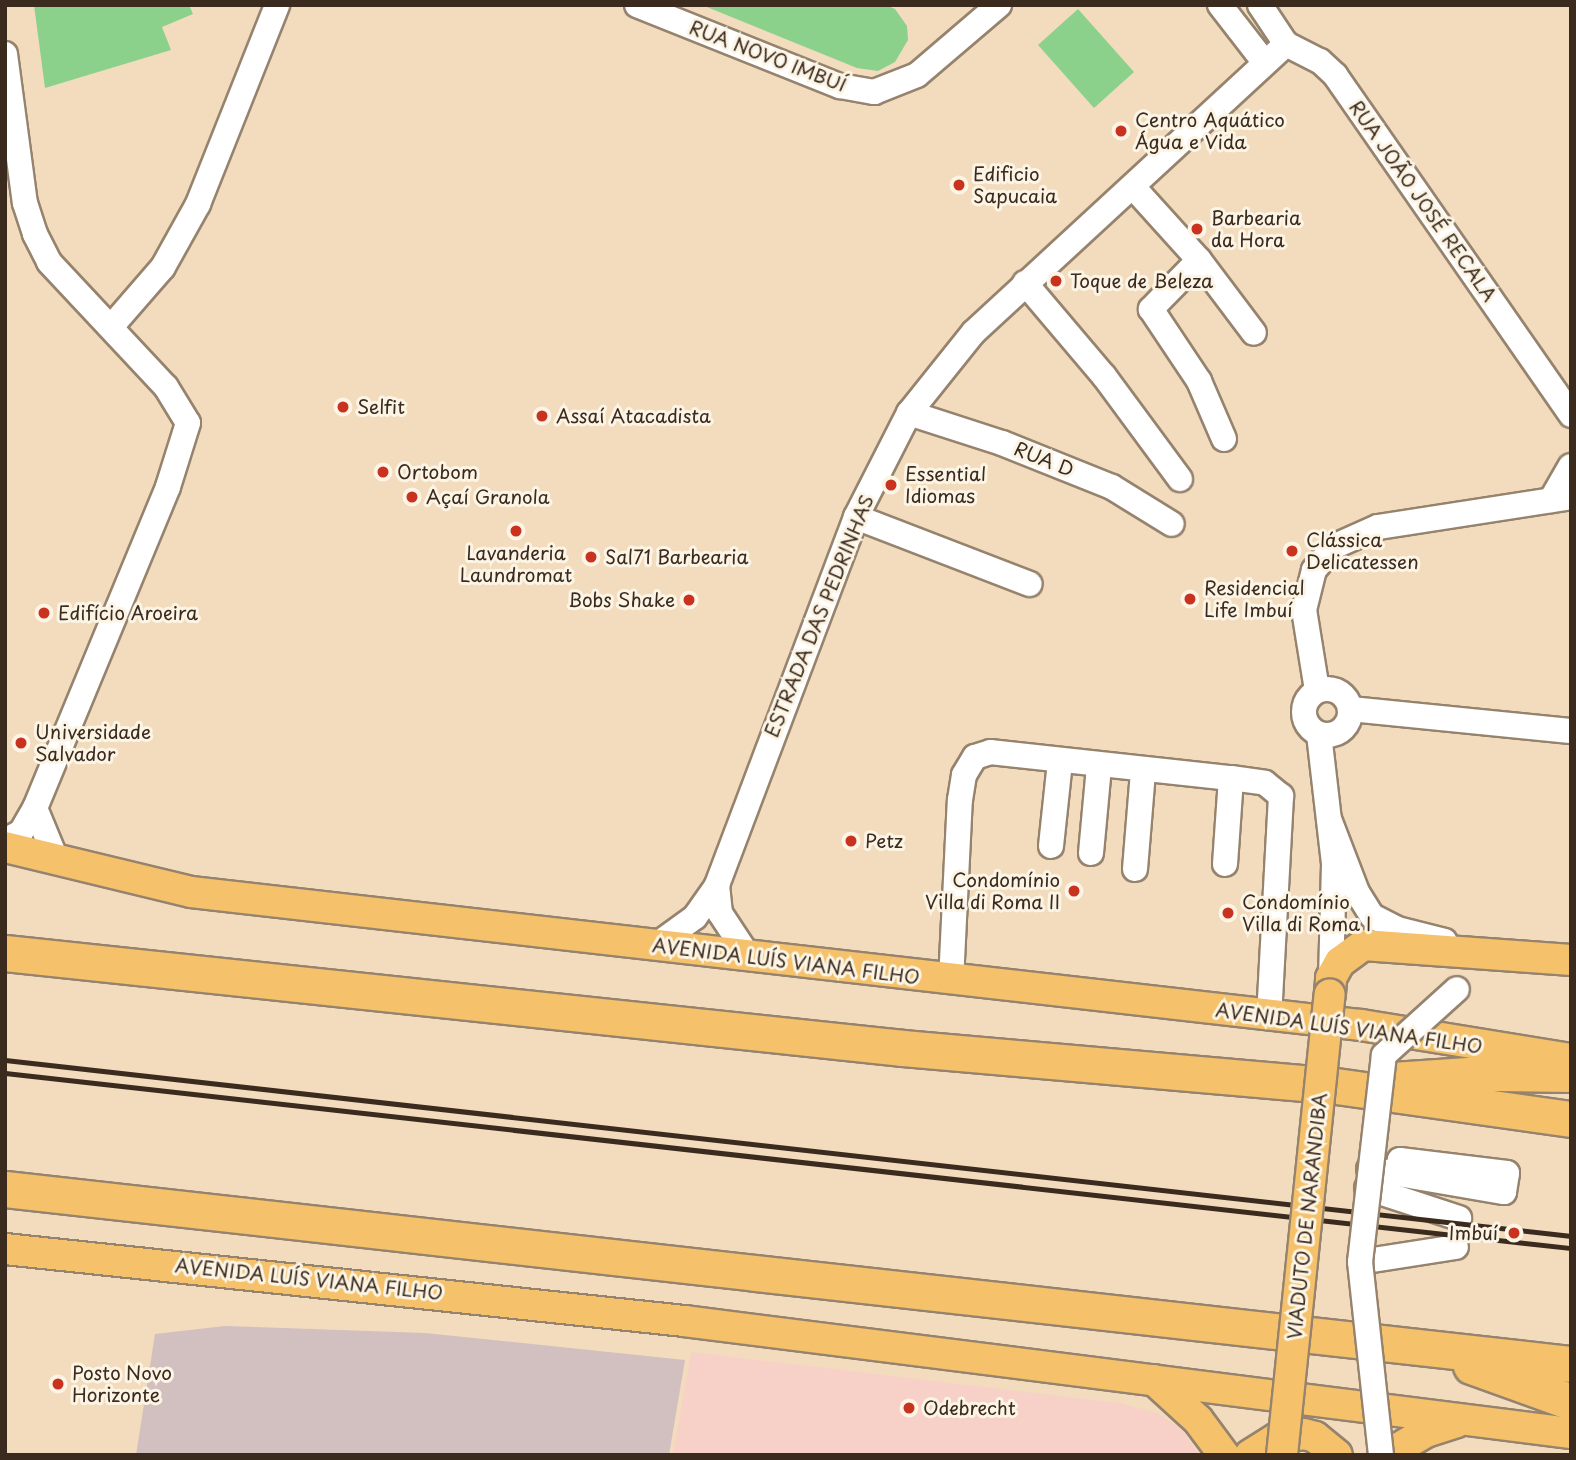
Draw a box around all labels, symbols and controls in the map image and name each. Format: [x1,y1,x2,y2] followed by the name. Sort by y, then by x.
[685,15,851,97] street label: RUA NOVO IMBUÍ
[1344,95,1502,307] street label: RUA JOÃO JOSÉ RECALA
[1135,109,1285,153] place label: Centro Aquático Água e Vida
[1113,123,1129,139] marker: Centro Aquático Água e Vida
[973,163,1057,207] place label: Edificio Sapucaia
[951,177,967,193] marker: Edificio Sapucaia
[1211,207,1301,251] place label: Barbearia da Hora
[1189,221,1205,237] marker: Barbearia da Hora
[1070,270,1215,292] place label: Toque de Beleza
[1048,273,1064,289] marker: Toque de Beleza
[357,396,405,418] place label: Selfit
[335,399,351,415] marker: Selfit
[556,405,711,427] place label: Assaí Atacadista
[534,408,550,424] marker: Assaí Atacadista
[1010,437,1078,481] street label: RUA D
[397,461,478,483] place label: Ortobom
[905,463,986,507] place label: Essential Idiomas
[375,464,391,480] marker: Ortobom
[883,477,899,493] marker: Essential Idiomas
[426,486,549,508] place label: Açaí Granola
[404,489,420,505] marker: Açaí Granola
[760,491,878,741] street label: ESTRADA DAS PEDRINHAS
[508,523,524,539] marker: Lavanderia Laundromat
[1306,529,1419,573] place label: Clássica Delicatessen
[460,542,572,586] place label: Lavanderia Laundromat
[1284,543,1300,559] marker: Clássica Delicatessen
[605,546,747,568] place label: Sal71 Barbearia
[583,549,599,565] marker: Sal71 Barbearia
[1204,577,1305,621] place label: Residencial Life Imbuí
[567,589,675,611] place label: Bobs Shake
[1182,591,1198,607] marker: Residencial Life Imbuí
[681,592,697,608] marker: Bobs Shake
[58,602,199,624] place label: Edifício Aroeira
[36,605,52,621] marker: Edifício Aroeira
[35,721,151,765] place label: Universidade Salvador
[13,735,29,751] marker: Universidade Salvador
[865,830,903,852] place label: Petz
[843,833,859,849] marker: Petz
[921,869,1060,913] place label: Condomínio Villa di Roma II
[1066,883,1082,899] marker: Condomínio Villa di Roma II
[1242,891,1375,935] place label: Condomínio Villa di Roma I
[1220,905,1236,921] marker: Condomínio Villa di Roma I
[650,933,922,989] street label: AVENIDA LUÍS VIANA FILHO
[1213,998,1485,1058] street label: AVENIDA LUÍS VIANA FILHO
[1283,1090,1331,1342] street label: VIADUTO DE NARANDIBA
[1449,1222,1498,1244] place label: Imbuí
[1504,1223,1524,1243] marker: Imbuí
[173,1254,445,1304] street label: AVENIDA LUÍS VIANA FILHO
[72,1362,172,1406] place label: Posto Novo Horizonte
[50,1376,66,1392] marker: Posto Novo Horizonte
[923,1397,1016,1419] place label: Odebrecht
[901,1400,917,1416] marker: Odebrecht

